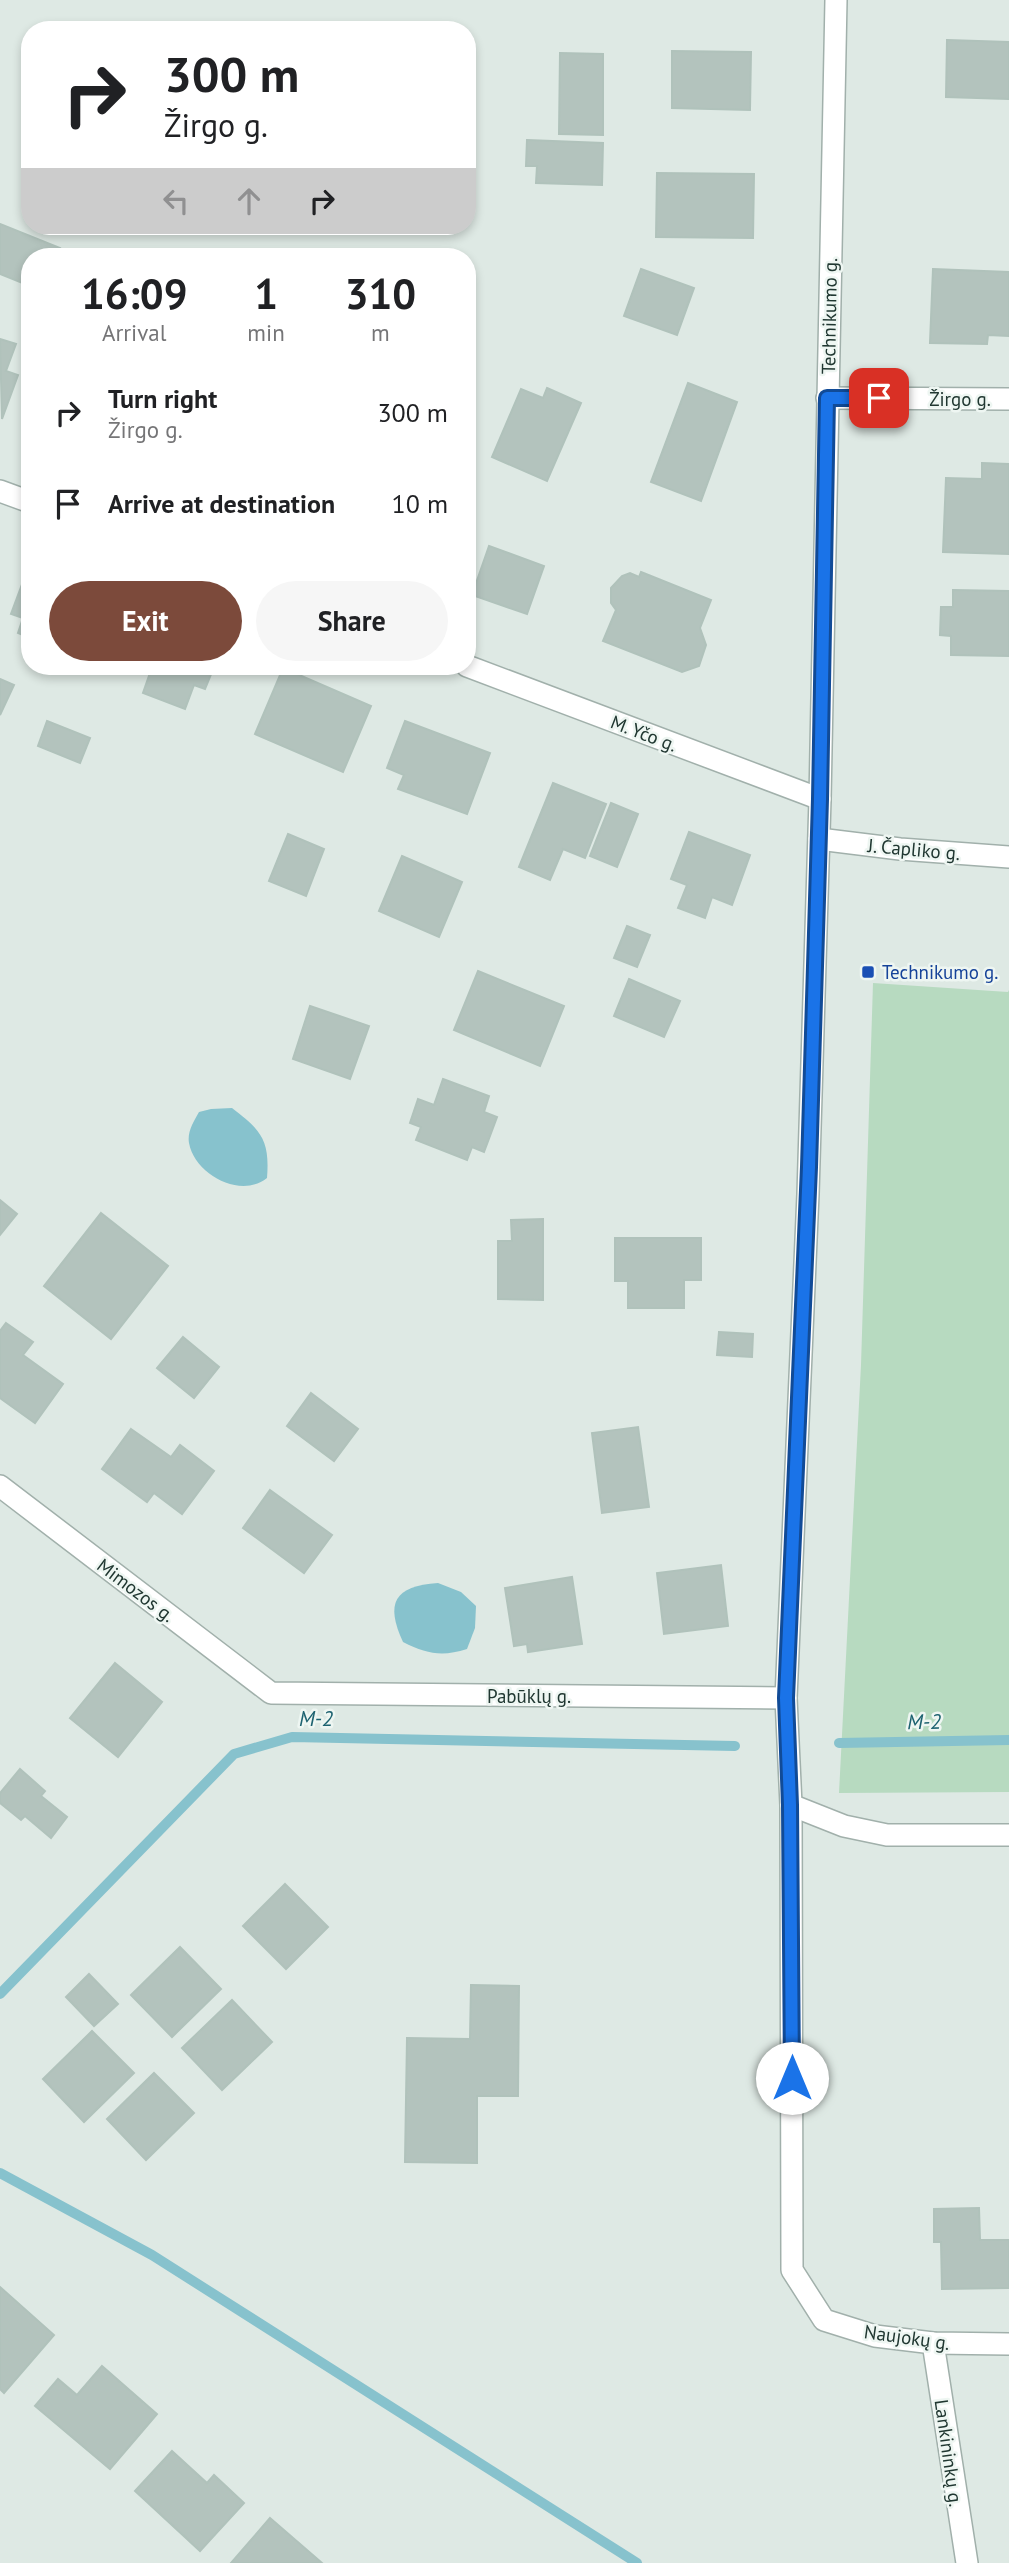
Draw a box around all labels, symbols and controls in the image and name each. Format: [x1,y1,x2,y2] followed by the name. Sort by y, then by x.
[164,42,299,106] text: 300 m
[49,49,140,140] icon: right
[164,104,268,146] text: Žirgo g.
[157,182,195,220] icon: left
[230,182,268,220] icon: ahead
[303,182,341,220] icon: right
[816,258,842,374] street label: Technikumo g.
[81,266,187,321] text: 16:09
[254,266,278,321] text: 1
[345,266,416,321] text: 310
[102,318,166,347] text: Arrival
[247,318,285,347] text: min
[371,318,390,347] text: m
[849,368,909,428] pin
[860,379,898,417] icon: arrive
[108,382,217,415] text: Turn right
[929,387,991,411] street label: Žirgo g.
[49,394,87,432] icon: right
[377,396,448,429] text: 300 m
[108,415,183,444] text: Žirgo g.
[49,485,87,523] icon: arrive
[108,487,335,520] text: Arrive at destination
[392,487,448,520] text: 10 m
[49,581,242,661] button: Exit
[256,581,448,661] button: Share
[608,709,680,757] street label: M. Yčo g.
[866,833,961,865] street label: J. Čapliko g.
[882,960,998,984] place label: Technikumo g.
[860,964,876,980] marker: Technikumo g.
[92,1553,180,1627] street label: Mimozos g.
[487,1684,571,1708] street label: Pabūklų g.
[299,1705,333,1732] water label: M-2
[907,1708,941,1735] water label: M-2
[755,2041,829,2115] position arrow
[863,2319,951,2355] street label: Naujokų g.
[930,2398,968,2508] street label: Lankininkų g.

